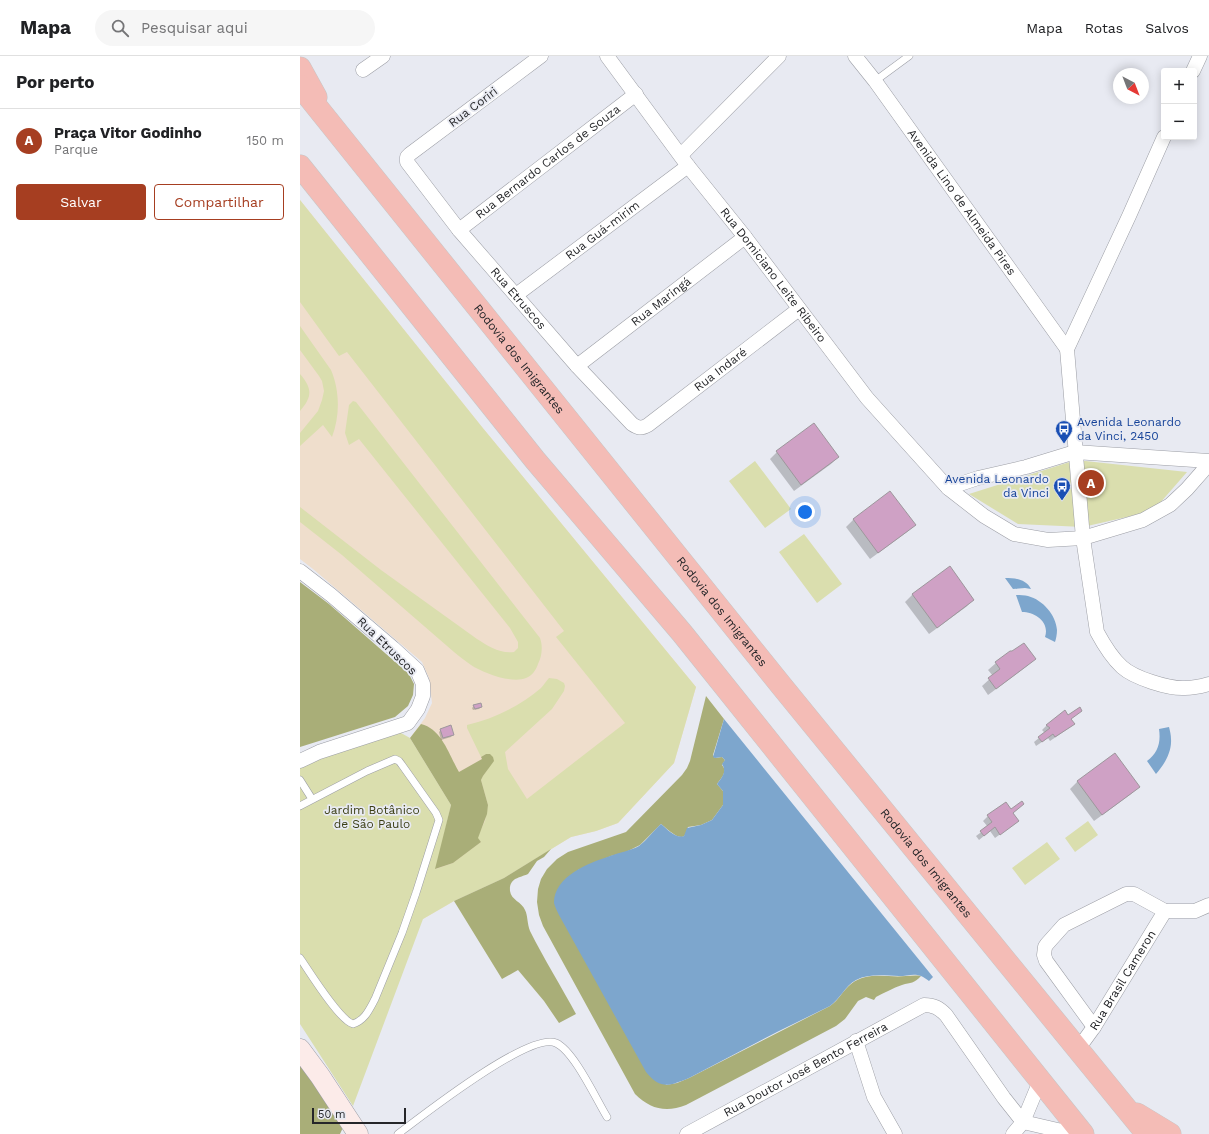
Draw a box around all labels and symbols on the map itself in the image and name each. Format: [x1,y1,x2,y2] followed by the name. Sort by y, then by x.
[1113,68,1149,104] north arrow
[446,84,500,130] street label: Rua Coriri
[473,102,623,222] street label: Rua Bernardo Carlos de Souza
[905,126,1019,278] street label: Avenida Lino de Almeida Pires
[563,198,642,262] street label: Rua Guá-mirim
[717,205,829,345] street label: Rua Domiciano Leite Ribeiro
[488,265,549,332] street label: Rua Etruscos
[628,274,694,329] street label: Rua Maringá
[471,301,567,417] street label: Rodovia dos Imigrantes
[691,345,750,394] street label: Rua Indaré
[1077,415,1181,443] place label: Avenida Leonardo da Vinci, 2450
[1054,419,1074,444] bus stop icon: Avenida Leonardo da Vinci, 2450
[1078,468,1104,498] pin: A
[945,472,1049,500] place label: Avenida Leonardo da Vinci
[1052,476,1072,501] bus stop icon: Avenida Leonardo da Vinci
[795,502,815,522] your location
[674,554,770,669] street label: Rodovia dos Imigrantes
[354,614,420,678] street label: Rua Etruscos
[324,803,420,831] park label: Jardim Botânico de São Paulo
[877,806,975,921] street label: Rodovia dos Imigrantes
[1087,928,1159,1033] street label: Rua Brasil Cameron
[721,1019,890,1120] street label: Rua Doutor José Bento Ferreira
[312,1106,406,1125] scale bar

